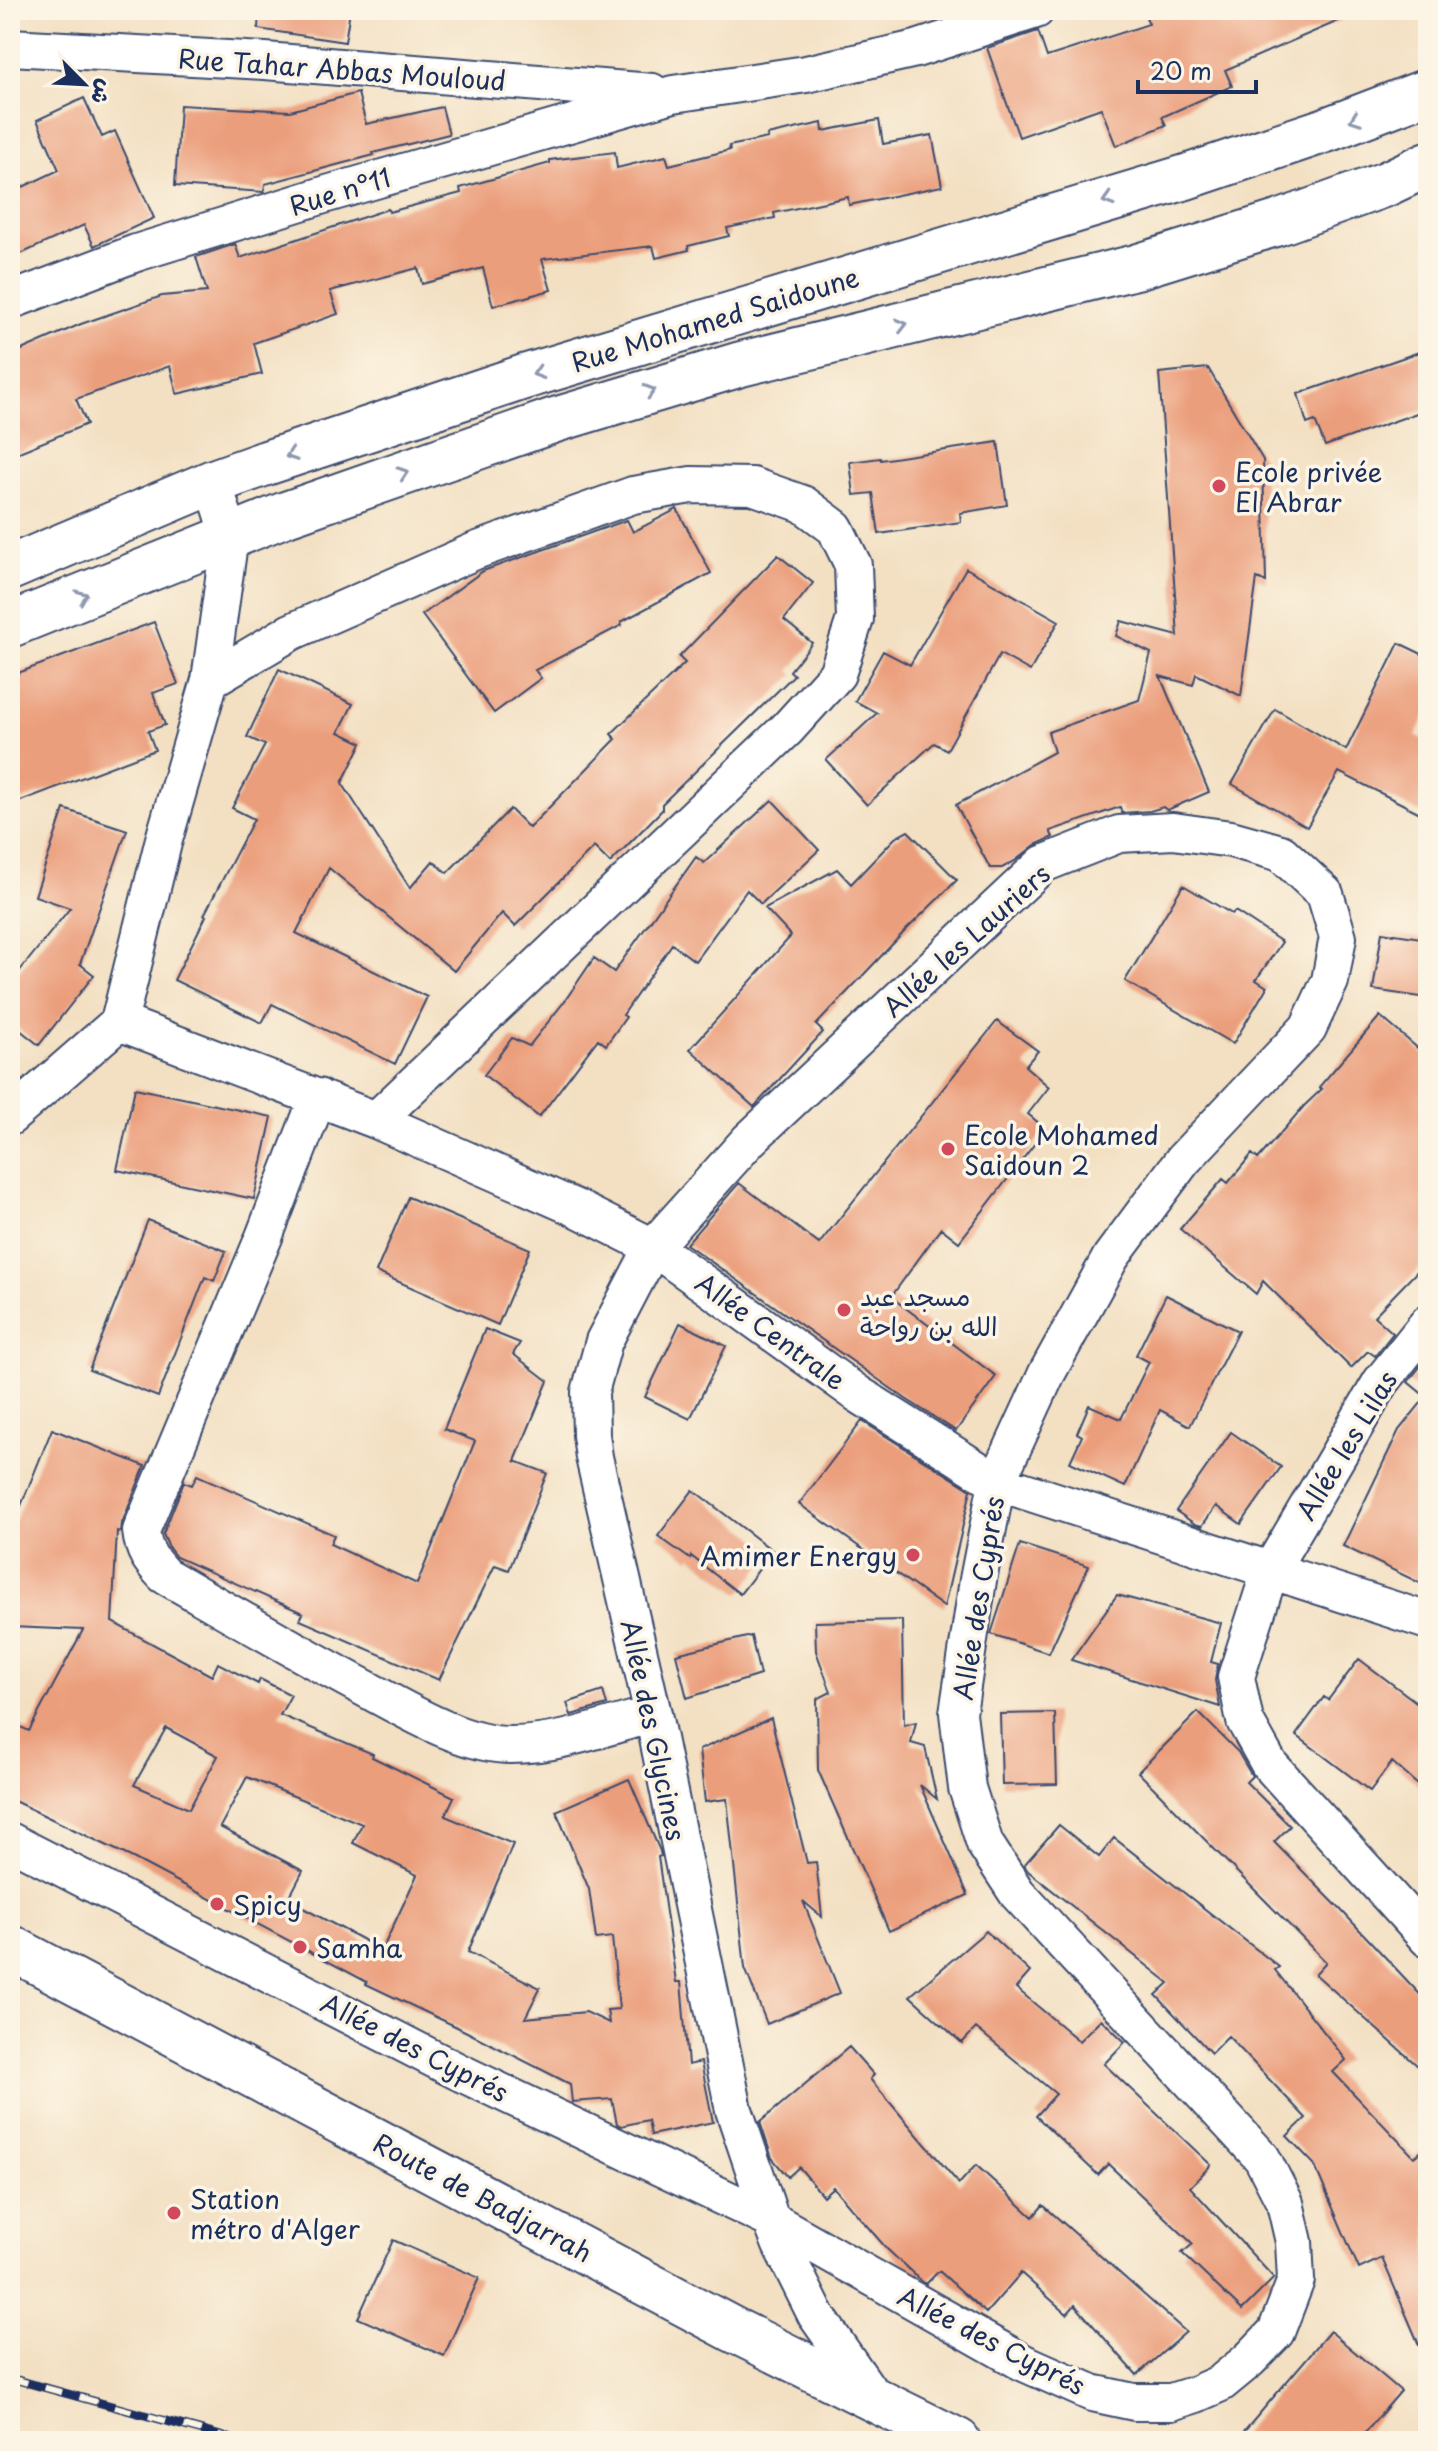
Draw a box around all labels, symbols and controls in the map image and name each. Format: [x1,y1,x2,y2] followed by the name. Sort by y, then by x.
[177,38,507,100] street label: Rue Tahar Abbas Mouloud
[44,44,124,124] north arrow
[1138,44,1256,94] scale bar
[1150,52,1212,88] text: 20 m
[84,75,124,111] text: ش
[1349,109,1363,126] one-way arrow
[285,157,395,225] street label: Rue n°11
[1102,191,1116,207] one-way arrow
[566,257,864,381] street label: Rue Mohamed Saidoune
[894,318,908,335] one-way arrow
[532,364,545,380] one-way arrow
[643,384,657,400] one-way arrow
[285,446,299,462] one-way arrow
[1235,452,1382,521] place label: Ecole privée El Abrar
[395,466,409,482] one-way arrow
[1210,477,1228,495] marker: Ecole privée El Abrar
[74,589,88,606] one-way arrow
[874,854,1058,1026] street label: Allée les Lauriers
[964,1115,1159,1184] place label: Ecole Mohamed Saidoun 2
[939,1140,957,1158] marker: Ecole Mohamed Saidoun 2
[688,1263,854,1399] street label: Allée Centrale
[860,1276,997,1345] place label: مسجد عبد الله بن رواحة
[835,1301,853,1319] marker: مسجد عبد الله بن رواحة
[1286,1363,1406,1527] street label: Allée les Lilas
[943,1493,1013,1703] street label: Allée des Cyprés
[700,1536,897,1575] place label: Amimer Energy
[904,1546,922,1564] marker: Amimer Energy
[612,1616,696,1844] street label: Allée des Glycines
[233,1885,302,1924] place label: Spicy
[208,1895,226,1913] marker: Spicy
[316,1928,403,1967] place label: Samha
[291,1938,309,1956] marker: Samha
[314,1983,516,2111] street label: Allée des Cyprés
[367,2123,599,2271] street label: Route de Badjarrah
[190,2179,361,2248] place label: Station métro d'Alger
[165,2204,183,2222] marker: Station métro d'Alger
[891,2276,1093,2404] street label: Allée des Cyprés

